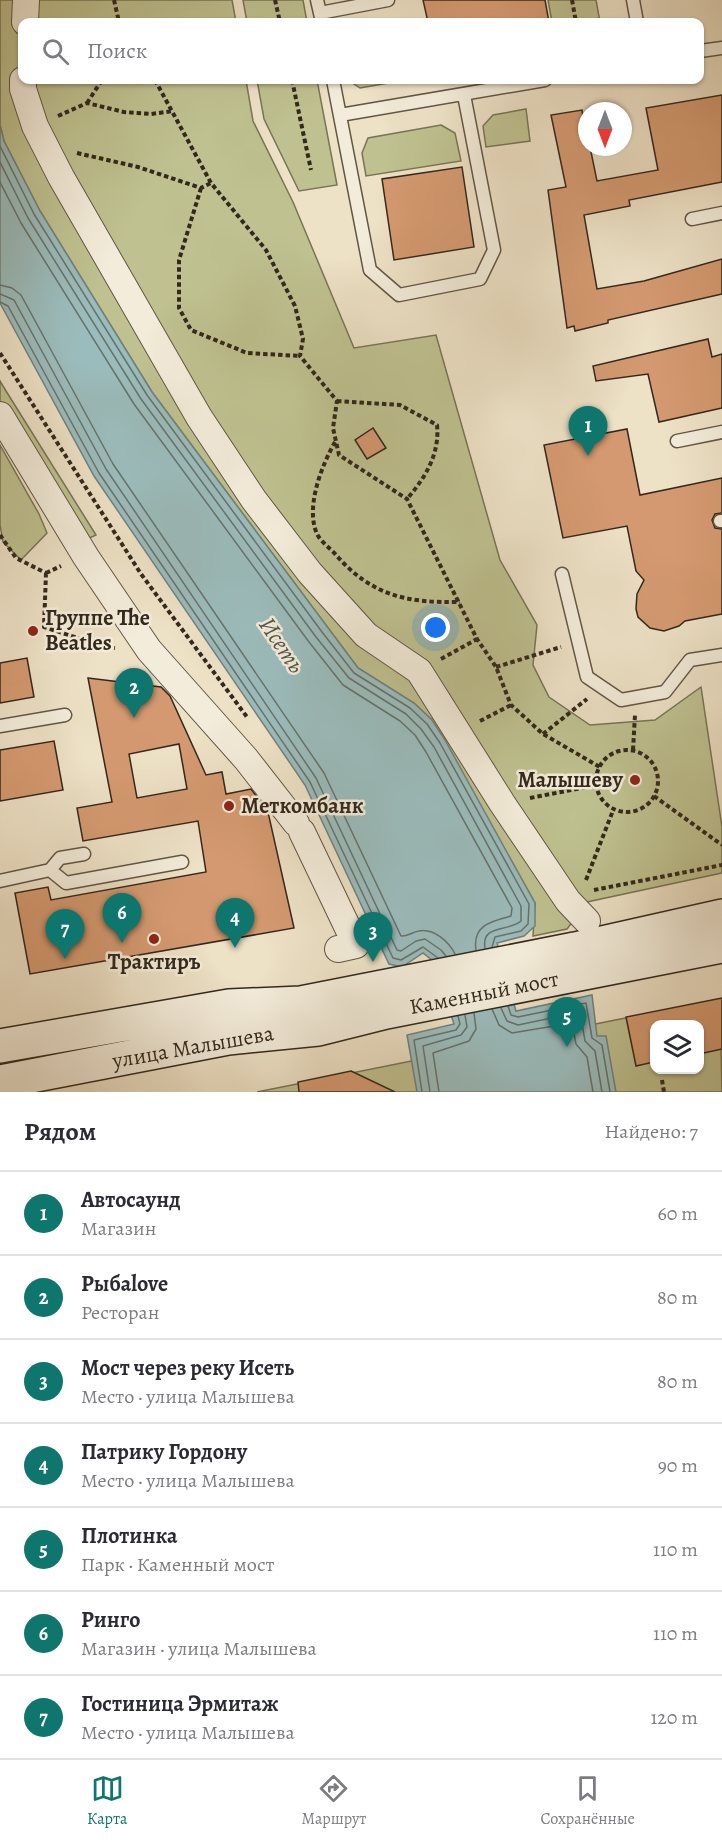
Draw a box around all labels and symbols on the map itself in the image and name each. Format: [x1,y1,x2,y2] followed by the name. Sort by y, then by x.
[578,102,632,156] north arrow
[568,406,608,456] pin: 1
[45,603,150,658] place label: Группе The Beatles
[252,611,312,679] water label: Исеть
[421,613,450,642] your location
[26,624,40,638] marker: Группе The Beatles
[114,668,154,718] pin: 2
[518,765,623,795] place label: Малышеву
[628,773,642,787] marker: Малышеву
[241,791,364,821] place label: Меткомбанк
[222,799,236,813] marker: Меткомбанк
[102,894,142,943] pin: 6
[216,898,254,948] pin: 4
[46,910,84,959] pin: 7
[354,912,392,962] pin: 3
[147,932,161,946] marker: Трактиръ
[108,947,201,977] place label: Трактиръ
[407,964,561,1022] street label: Каменный мост
[548,998,586,1047] pin: 5
[109,1018,277,1076] street label: улица Малышева

